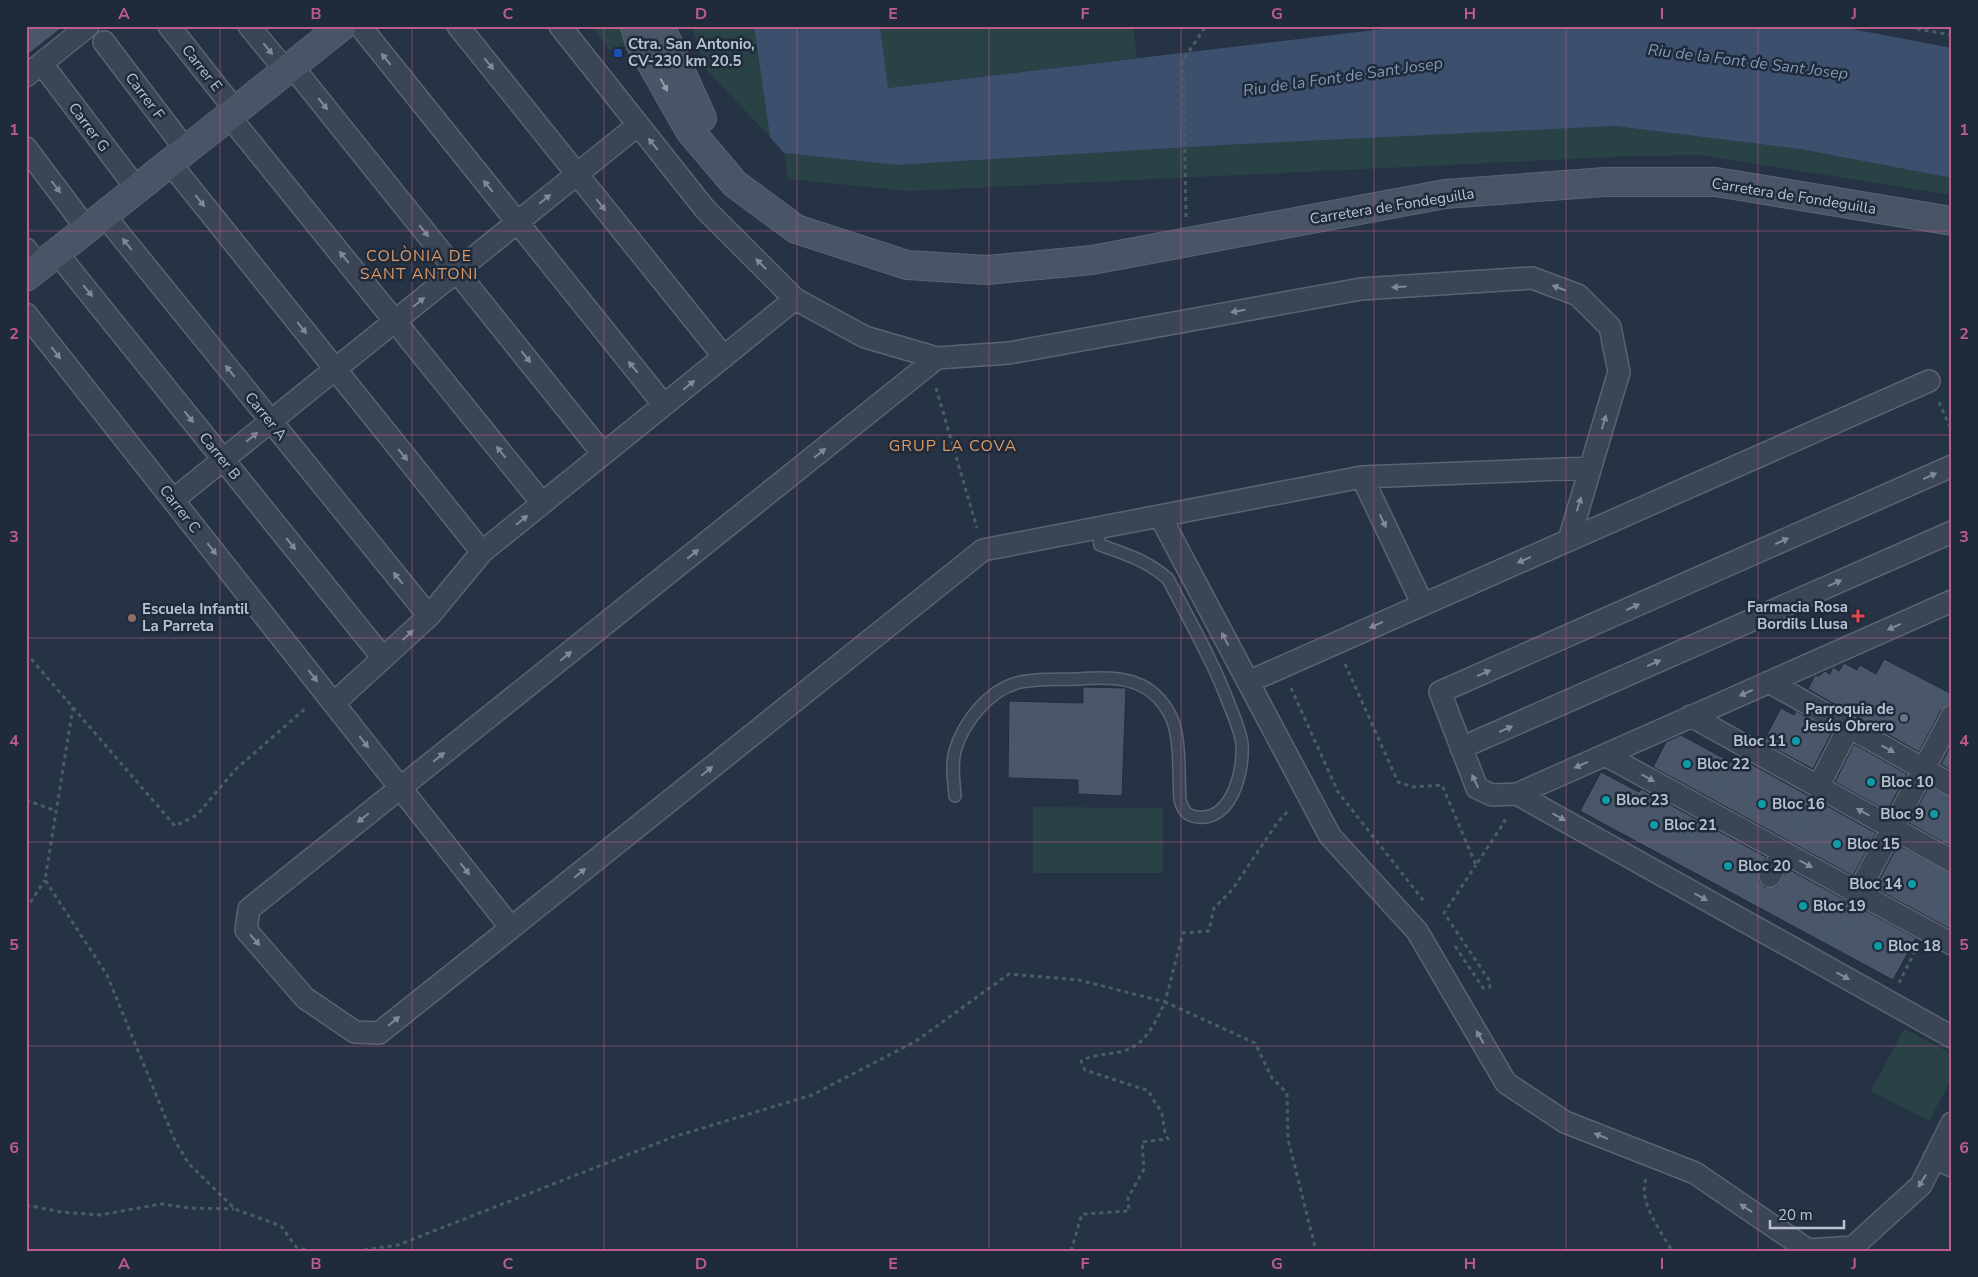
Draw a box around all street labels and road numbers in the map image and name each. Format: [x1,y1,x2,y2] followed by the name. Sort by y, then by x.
[177,40,227,96] street label: Carrer E
[121,68,169,124] street label: Carrer F
[64,98,114,156] street label: Carrer G
[1710,173,1878,219] street label: Carretera de Fondeguilla
[1308,183,1476,229] street label: Carretera de Fondeguilla
[240,388,292,444] street label: Carrer A
[195,428,245,484] street label: Carrer B
[155,481,205,537] street label: Carrer C

